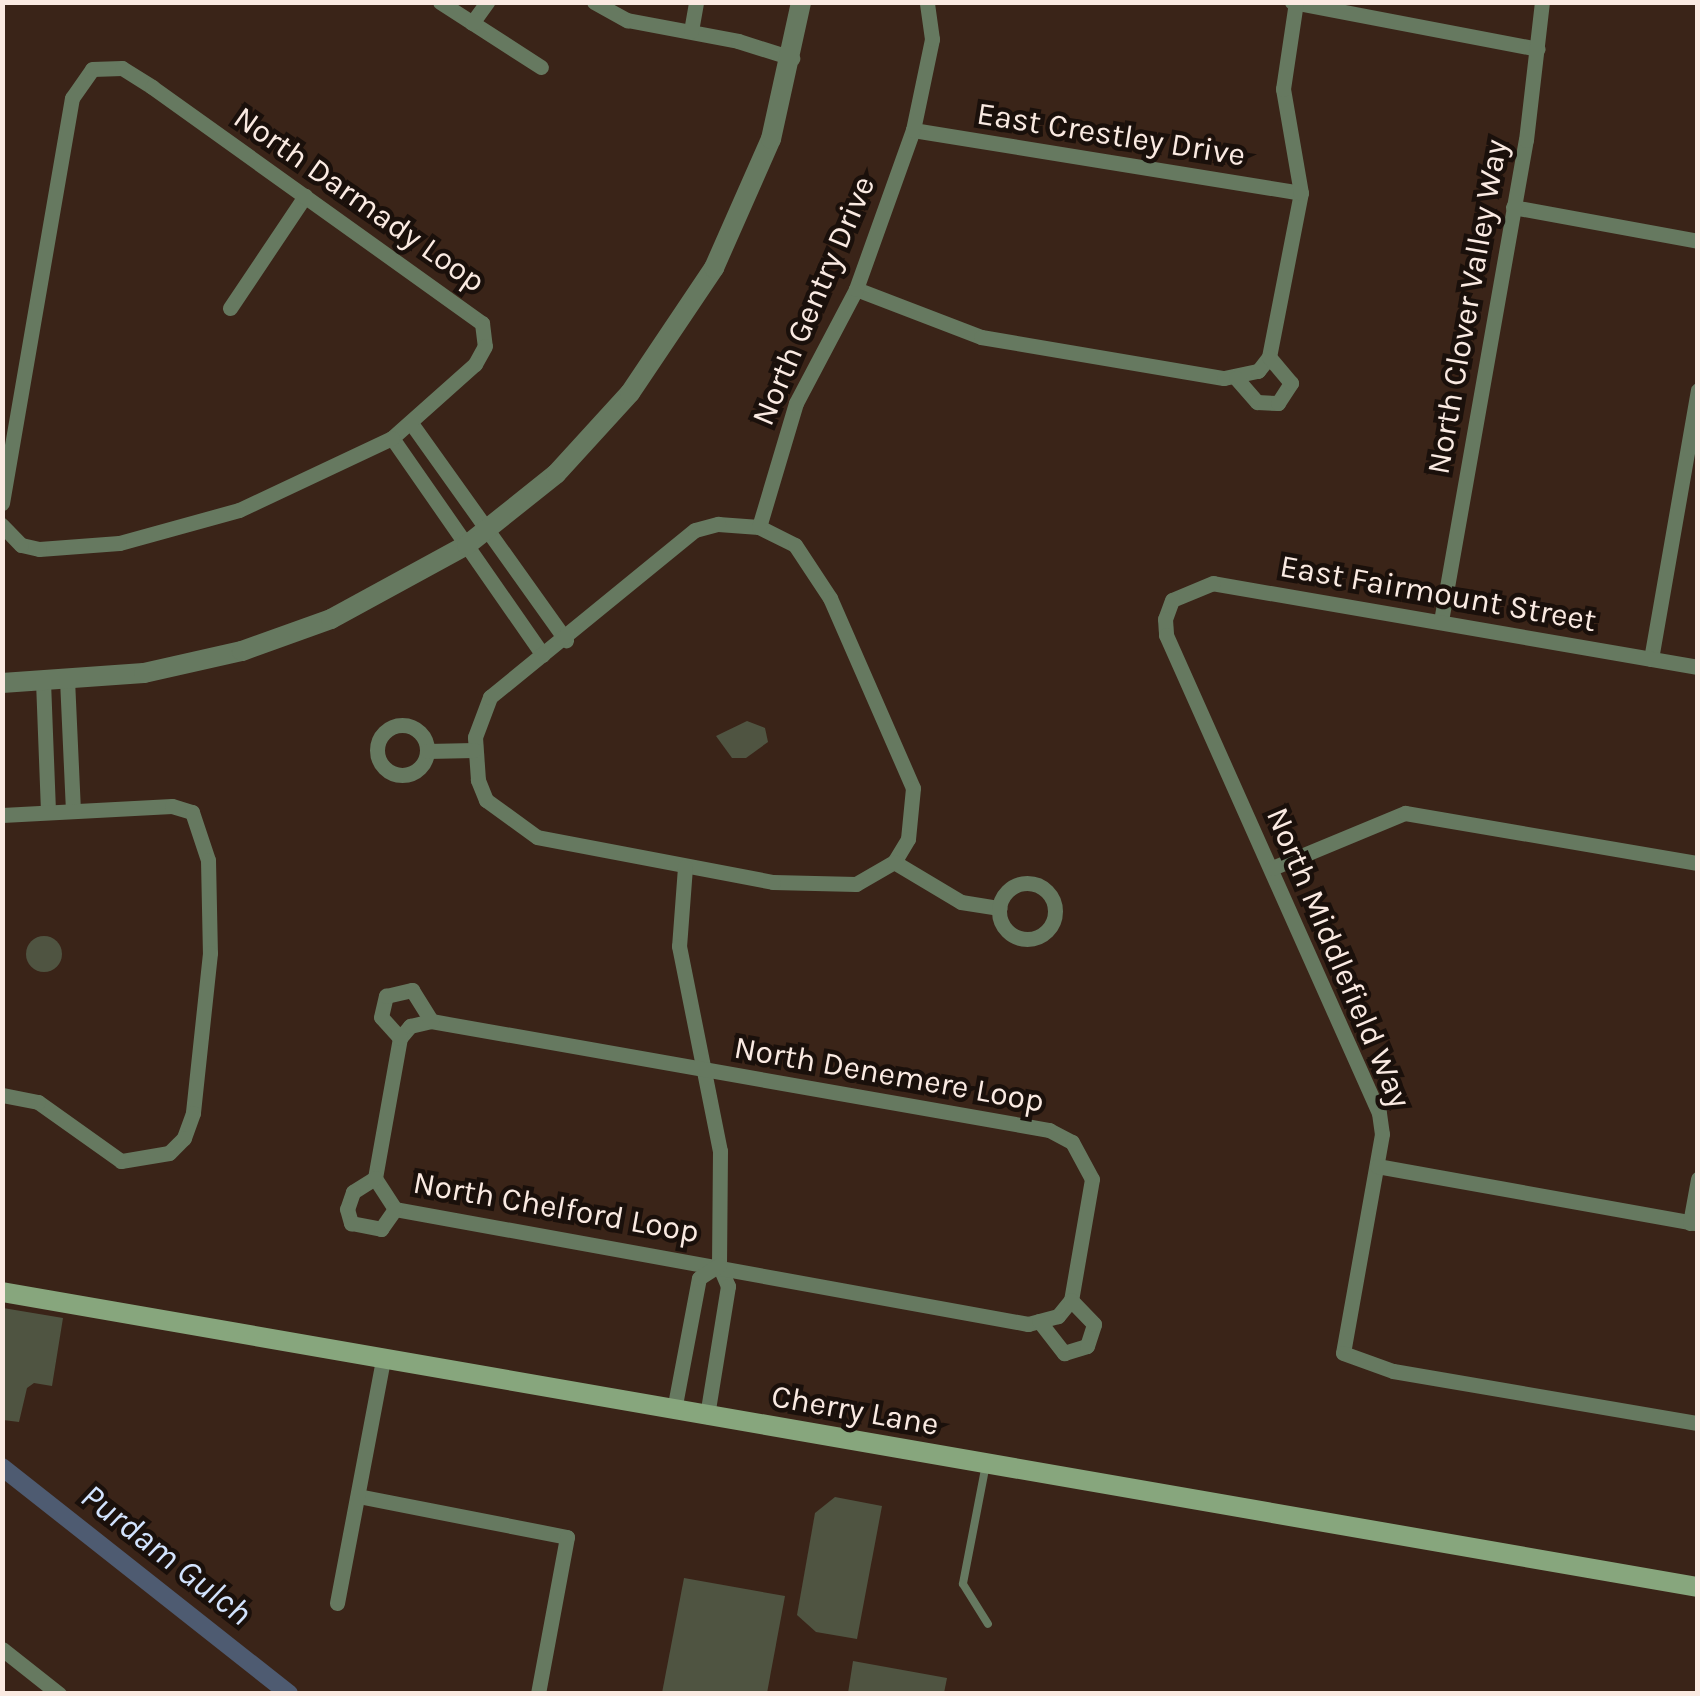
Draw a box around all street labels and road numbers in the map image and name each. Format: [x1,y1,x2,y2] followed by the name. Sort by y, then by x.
[974,95,1248,175] street label: East Crestley Drive
[226,99,492,301] street label: North Darmady Loop
[1420,137,1516,477] street label: North Clover Valley Way
[744,171,884,431] street label: North Gentry Drive
[1277,547,1599,641] street label: East Fairmount Street
[1257,802,1419,1114] street label: North Middlefield Way
[731,1029,1047,1121] street label: North Denemere Loop
[410,1164,702,1252] street label: North Chelford Loop
[768,1377,942,1445] street label: Cherry Lane

